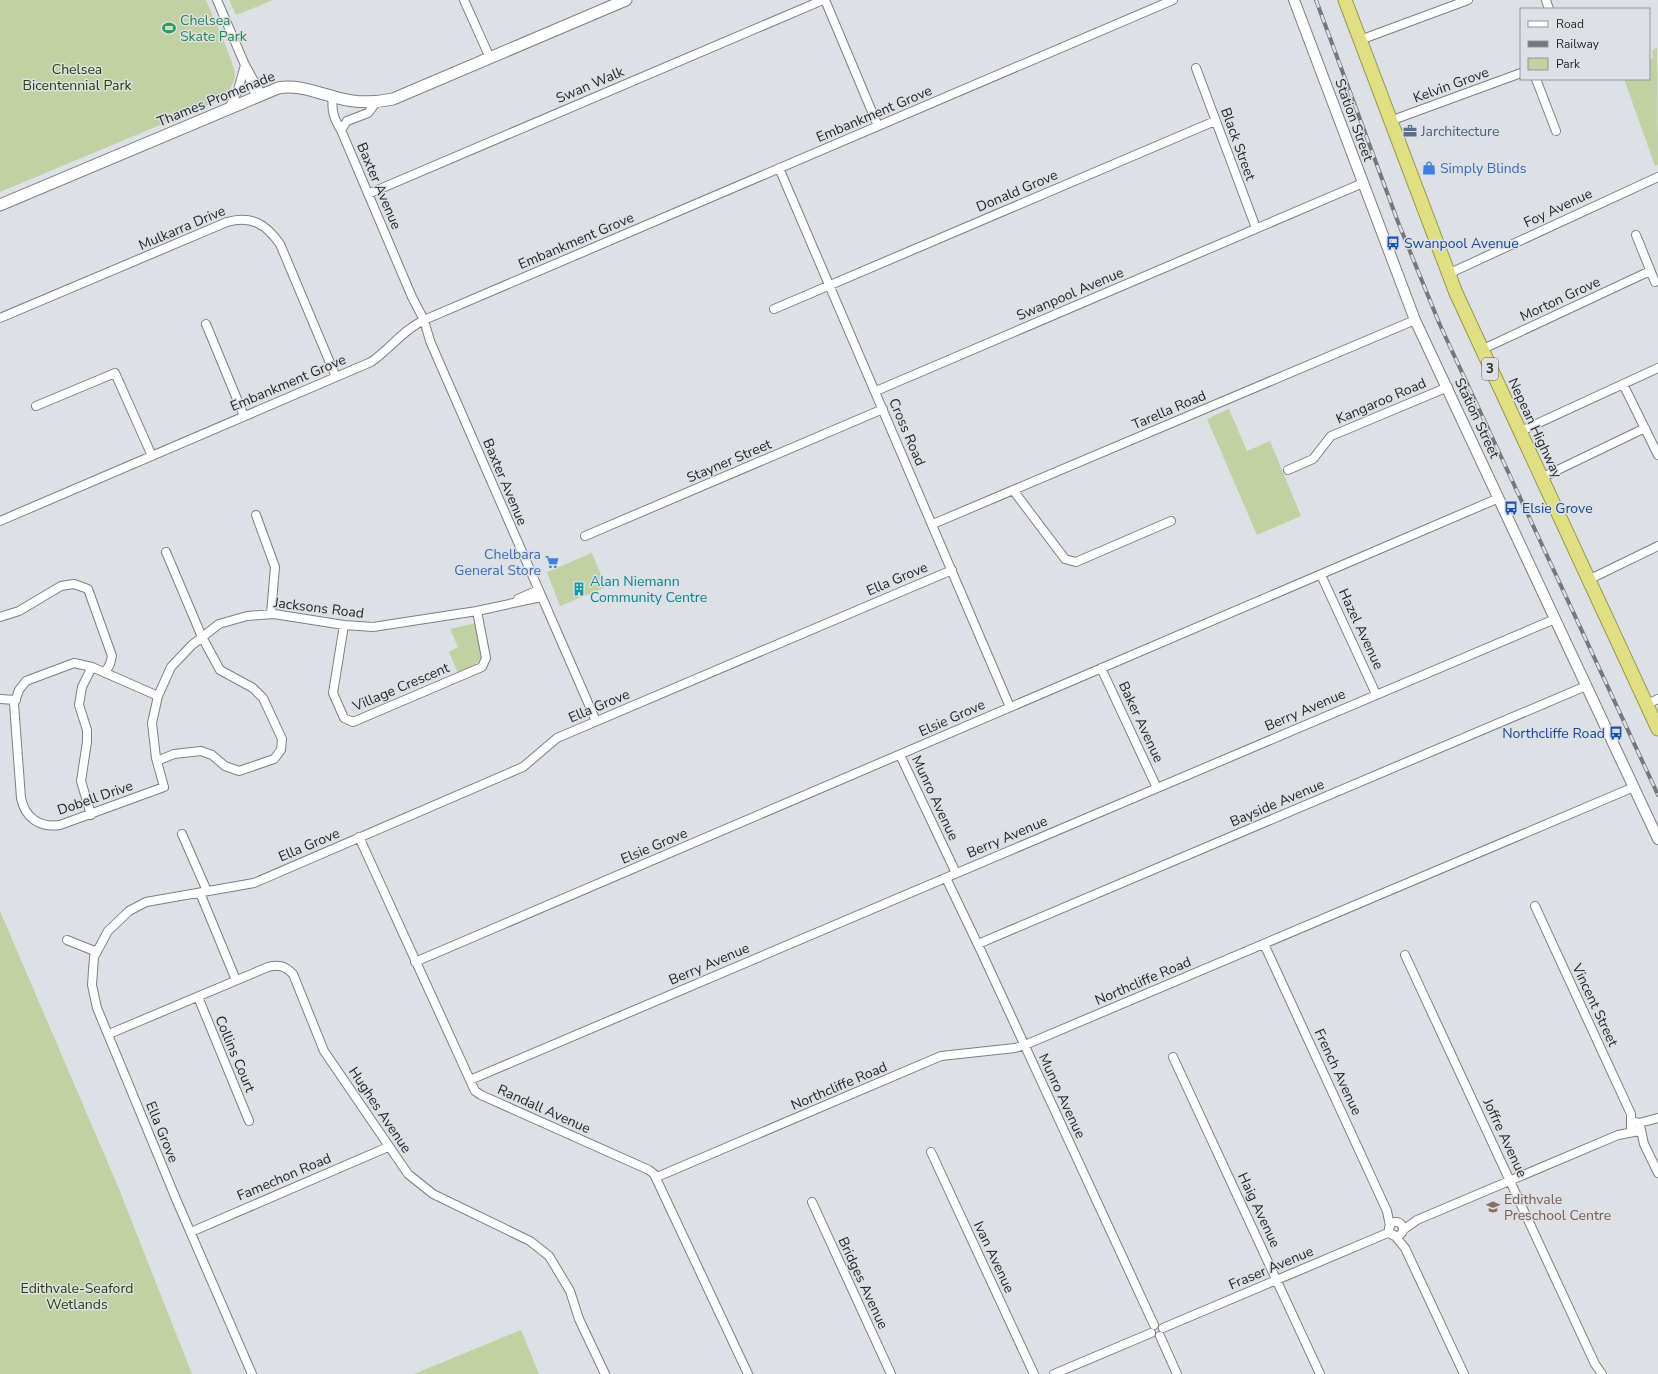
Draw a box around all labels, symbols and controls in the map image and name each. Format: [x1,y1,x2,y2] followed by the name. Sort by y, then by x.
[1520,8,1650,80] legend
[180,11,248,46] place label: Chelsea Skate Park
[1556,16,1584,32] text: Road
[161,20,177,36] sports icon: Chelsea Skate Park
[1556,36,1600,52] text: Railway
[1556,56,1581,72] text: Park
[22,60,132,95] park label: Chelsea Bicentennial Park
[553,62,628,108] street label: Swan Walk
[1410,63,1492,107] street label: Kelvin Grove
[154,67,278,131] street label: Thames Promenade
[1330,76,1378,164] street label: Station Street
[813,81,935,147] street label: Embankment Grove
[1216,105,1260,183] street label: Black Street
[1420,122,1499,141] place label: Jarchitecture
[1402,123,1418,139] office icon: Jarchitecture
[352,140,406,232] street label: Baxter Avenue
[1440,159,1527,178] place label: Simply Blinds
[1421,160,1437,176] shop icon: Simply Blinds
[973,165,1061,217] street label: Donald Grove
[1521,184,1595,232] street label: Foy Avenue
[136,201,228,255] street label: Mulkarra Drive
[515,208,637,274] street label: Embankment Grove
[1404,234,1519,253] place label: Swanpool Avenue
[1385,235,1401,251] bus stop icon: Swanpool Avenue
[1014,263,1126,325] street label: Swanpool Avenue
[1517,272,1603,326] street label: Morton Grove
[227,350,349,416] street label: Embankment Grove
[1482,358,1498,380] road number: 3
[1333,373,1429,429] street label: Kangaroo Road
[1450,375,1504,461] street label: Station Street
[1503,375,1567,482] street label: Nepean Highway
[1129,386,1209,434] street label: Tarella Road
[884,395,930,469] street label: Cross Road
[684,435,774,487] street label: Stayner Street
[478,436,532,528] street label: Baxter Avenue
[1522,499,1593,518] place label: Elsie Grove
[1503,500,1519,516] bus stop icon: Elsie Grove
[454,545,541,580] place label: Chelbara General Store
[544,554,560,570] supermarket icon: Chelbara General Store
[863,558,931,600] street label: Ella Grove
[590,572,707,607] place label: Alan Niemann Community Centre
[571,581,587,597] building icon: Alan Niemann Community Centre
[1334,585,1388,673] street label: Hazel Avenue
[272,593,365,623] street label: Jacksons Road
[349,658,452,716] street label: Village Crescent
[1114,678,1168,766] street label: Baker Avenue
[1262,684,1348,736] street label: Berry Avenue
[565,685,633,727] street label: Ella Grove
[916,695,988,741] street label: Elsie Grove
[1502,724,1605,743] place label: Northcliffe Road
[1608,725,1624,741] bus stop icon: Northcliffe Road
[907,752,963,844] street label: Munro Avenue
[1227,775,1327,831] street label: Bayside Avenue
[55,776,135,820] street label: Dobell Drive
[964,811,1050,863] street label: Berry Avenue
[618,823,690,869] street label: Elsie Grove
[275,824,343,866] street label: Ella Grove
[666,938,752,990] street label: Berry Avenue
[1092,952,1194,1010] street label: Northcliffe Road
[1567,960,1623,1050] street label: Vincent Street
[210,1013,260,1095] street label: Collins Court
[1310,1026,1366,1118] street label: French Avenue
[1034,1050,1090,1142] street label: Munro Avenue
[788,1057,890,1115] street label: Northcliffe Road
[344,1063,416,1157] street label: Hughes Avenue
[495,1080,593,1138] street label: Randall Avenue
[1478,1095,1532,1181] street label: Joffre Avenue
[141,1098,183,1166] street label: Ella Grove
[234,1149,334,1205] street label: Famechon Road
[1233,1169,1285,1251] street label: Haig Avenue
[1504,1190,1611,1225] place label: Edithvale Preschool Centre
[1485,1199,1501,1215] school or university icon: Edithvale Preschool Centre
[969,1218,1019,1296] street label: Ivan Avenue
[833,1234,893,1332] street label: Bridges Avenue
[1226,1242,1316,1294] street label: Fraser Avenue
[21,1279,133,1314] park label: Edithvale-Seaford Wetlands

